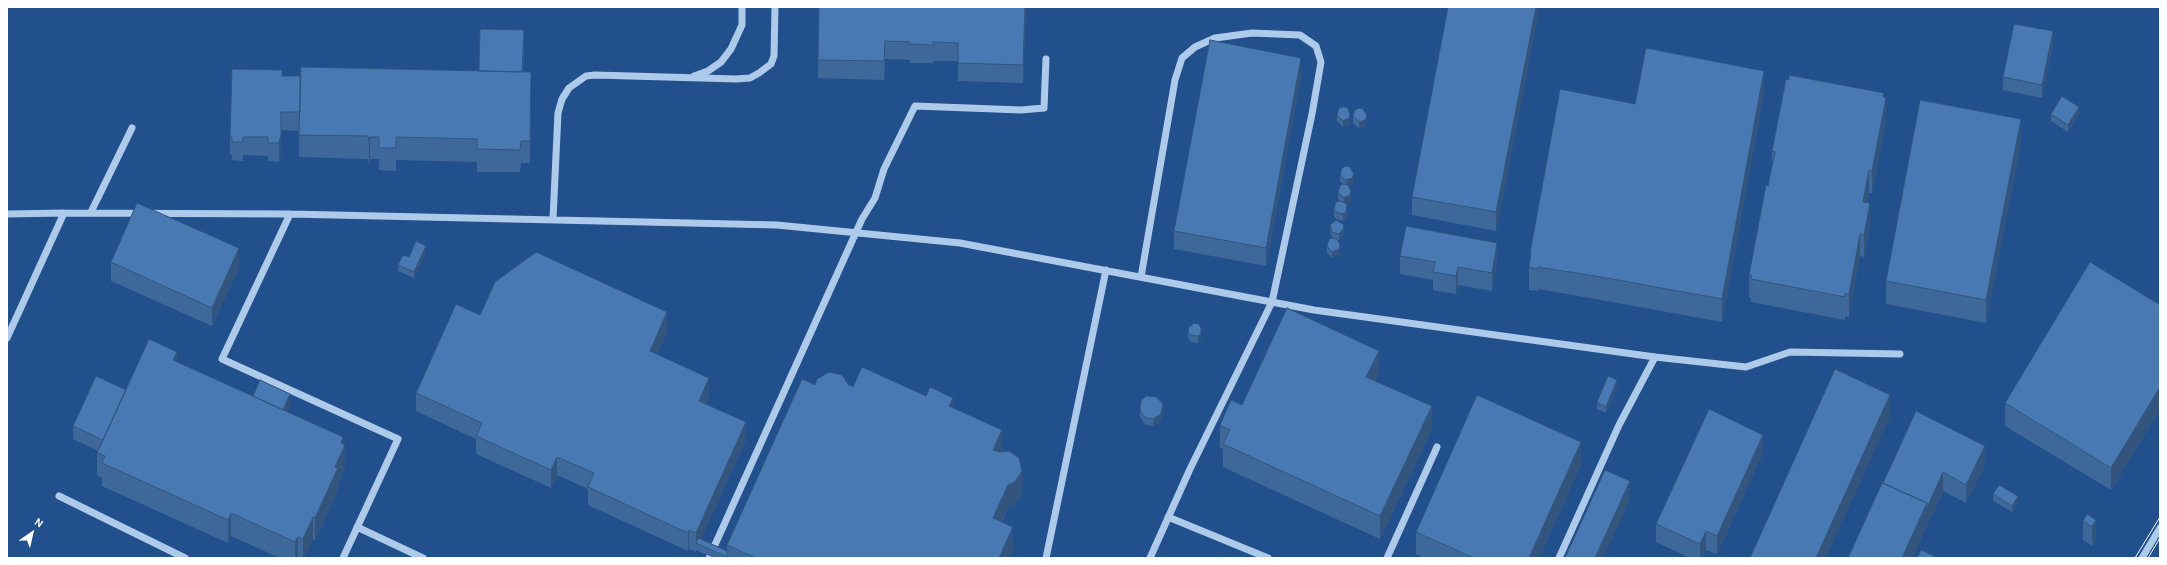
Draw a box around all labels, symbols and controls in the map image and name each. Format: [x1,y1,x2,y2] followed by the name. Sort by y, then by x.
[12,513,52,553] north arrow
[33,516,45,529] text: N

